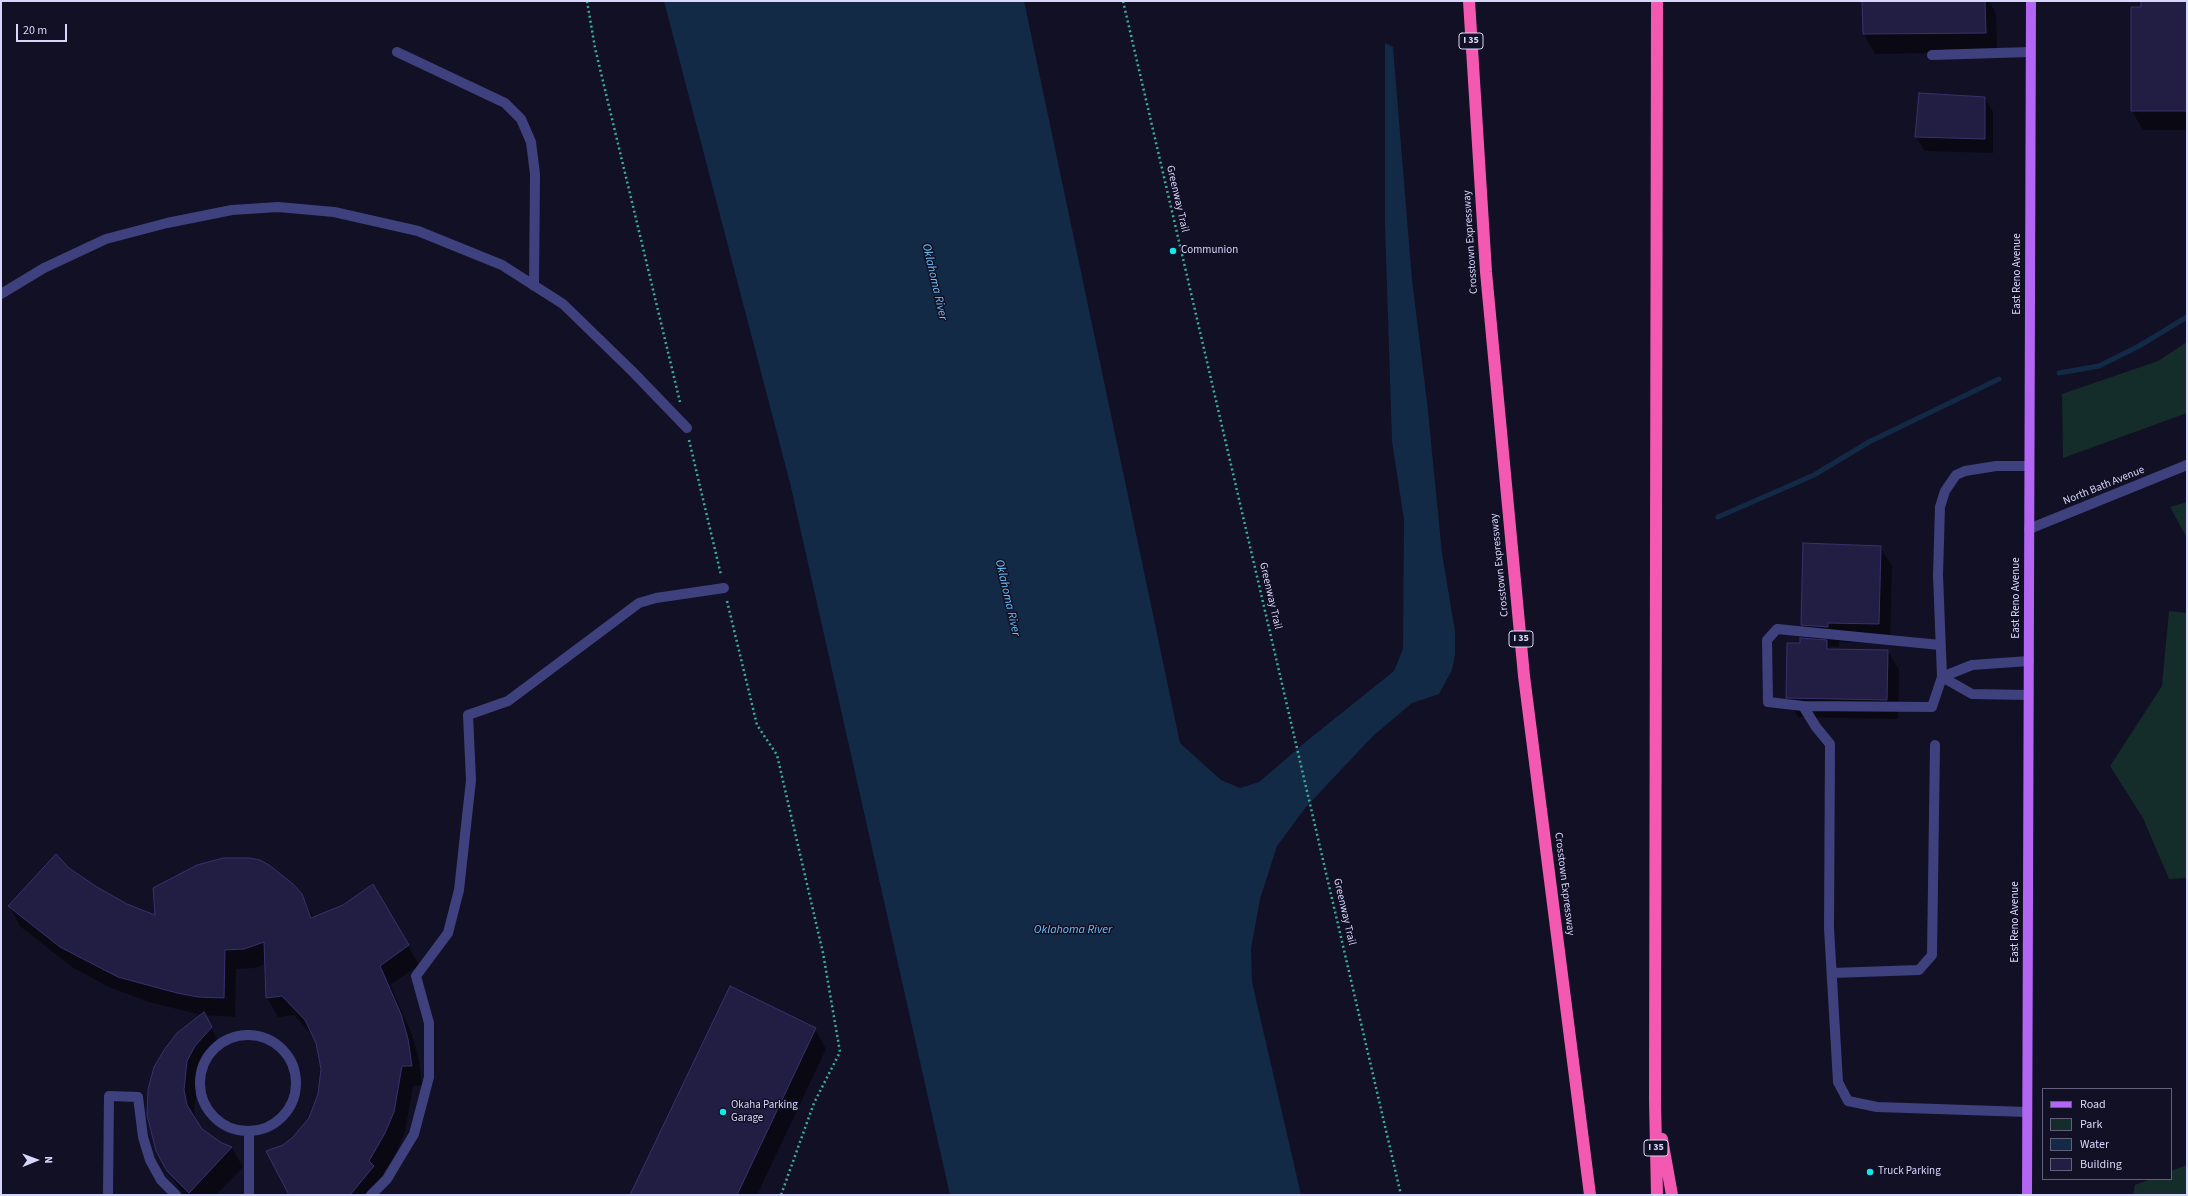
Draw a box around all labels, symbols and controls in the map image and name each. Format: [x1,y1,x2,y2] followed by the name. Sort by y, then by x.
[18,16,69,42] scale bar
[23,22,47,39] text: 20 m
[1459,33,1483,49] road number: I 35
[1163,164,1191,234] street label: Greenway Trail
[1461,190,1481,294] street label: Crosstown Expressway
[2011,233,2025,315] street label: East Reno Avenue
[918,242,950,322] water label: Oklahoma River
[1181,244,1238,258] place label: Communion
[1168,246,1178,256] marker: Communion
[2061,464,2147,508] street label: North Bath Avenue
[1488,513,1512,617] street label: Crosstown Expressway
[2010,557,2024,639] street label: East Reno Avenue
[991,558,1023,638] water label: Oklahoma River
[1256,561,1284,631] street label: Greenway Trail
[1509,631,1533,647] road number: I 35
[1551,832,1577,936] street label: Crosstown Expressway
[1330,877,1358,947] street label: Greenway Trail
[2009,881,2023,963] street label: East Reno Avenue
[1034,923,1112,937] water label: Oklahoma River
[2042,1088,2172,1180] legend
[2080,1096,2106,1113] text: Road
[731,1099,798,1125] place label: Okaha Parking Garage
[718,1107,728,1117] marker: Okaha Parking Garage
[2080,1116,2102,1133] text: Park
[2080,1136,2109,1153] text: Water
[16,1140,56,1180] north arrow
[1644,1140,1668,1156] road number: I 35
[41,1156,56,1164] text: N
[2080,1156,2122,1173] text: Building
[1878,1165,1941,1179] place label: Truck Parking
[1865,1167,1875,1177] marker: Truck Parking

